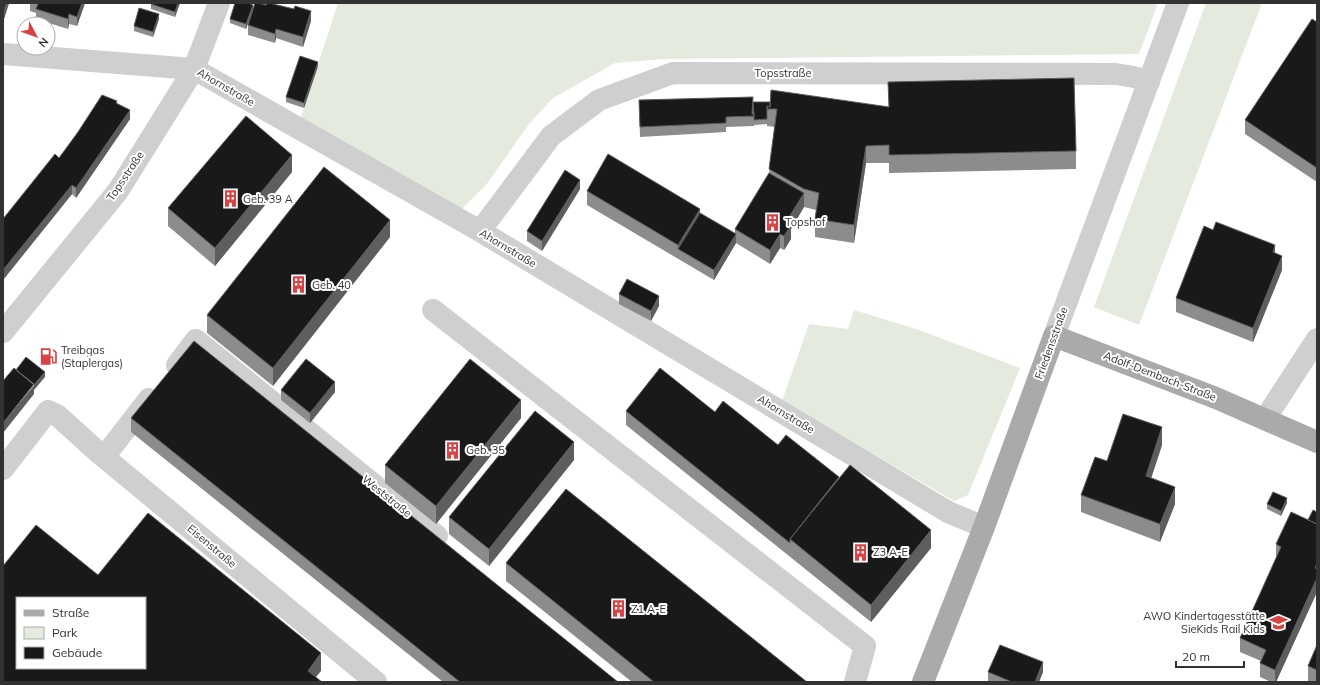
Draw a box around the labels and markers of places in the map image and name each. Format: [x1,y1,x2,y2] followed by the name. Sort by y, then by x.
[220,189,240,209] building icon: Geb. 39 A
[243,192,293,206] place label: Geb. 39 A
[762,212,782,232] building icon: Topshof
[785,215,826,229] place label: Topshof
[289,275,309,295] building icon: Geb. 40
[312,278,351,292] place label: Geb. 40
[61,343,123,370] place label: Treibgas (Staplergas)
[38,346,58,366] fuel station icon: Treibgas (Staplergas)
[443,440,463,460] building icon: Geb. 35
[466,443,505,457] place label: Geb. 35
[850,542,870,562] building icon: Z3 A-E
[873,545,908,559] place label: Z3 A-E
[608,599,628,619] building icon: Z1 A-E
[631,602,666,616] place label: Z1 A-E
[1143,609,1265,636] place label: AWO Kindertagesstätte SieKids Rail Kids
[1268,612,1288,632] school or university icon: AWO Kindertagesstätte SieKids Rail Kids

